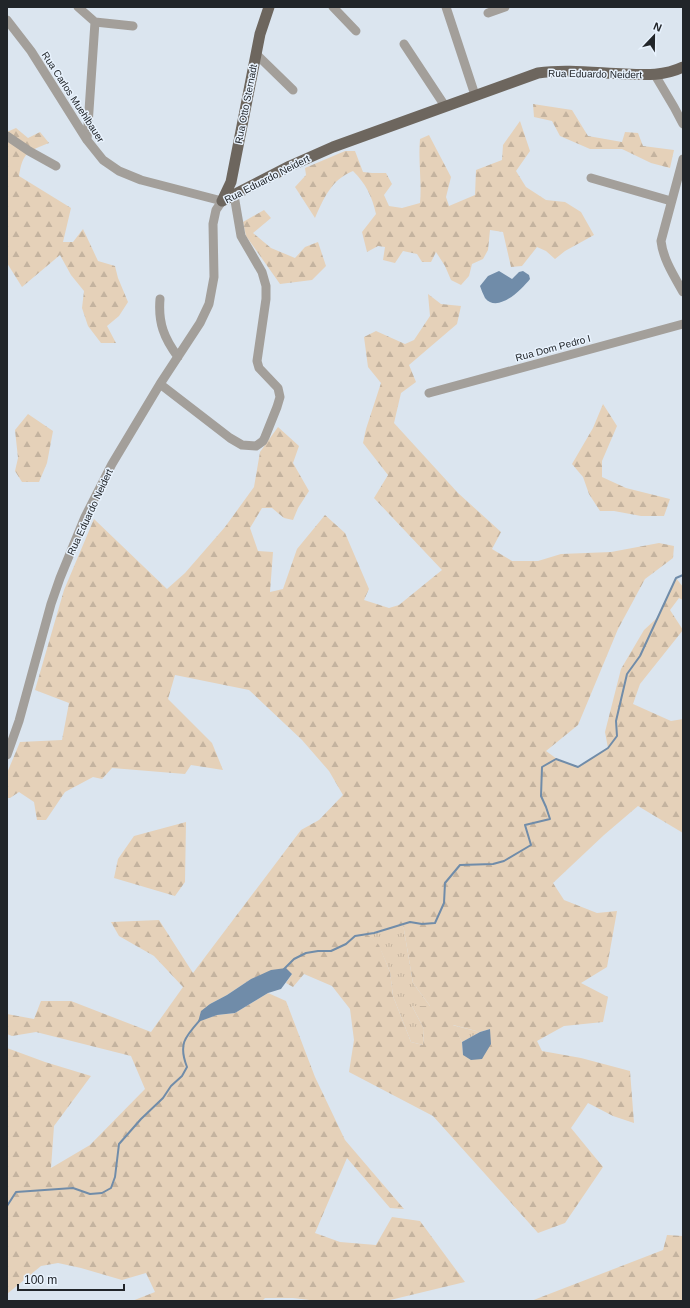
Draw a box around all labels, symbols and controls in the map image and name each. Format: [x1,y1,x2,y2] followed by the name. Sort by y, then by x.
[634,16,674,56] north arrow
[652,20,664,34] text: N
[40,50,107,145] street label: Rua Carlos Muehlbauer
[233,63,259,145] street label: Rua Otto Sternadt
[548,68,642,80] street label: Rua Eduardo Neidert
[223,153,312,205] street label: Rua Eduardo Neidert
[514,333,592,363] street label: Rua Dom Pedro I
[65,467,115,557] street label: Rua Eduardo Neidert
[18,1266,124,1292] scale bar
[24,1273,57,1287] text: 100 m

